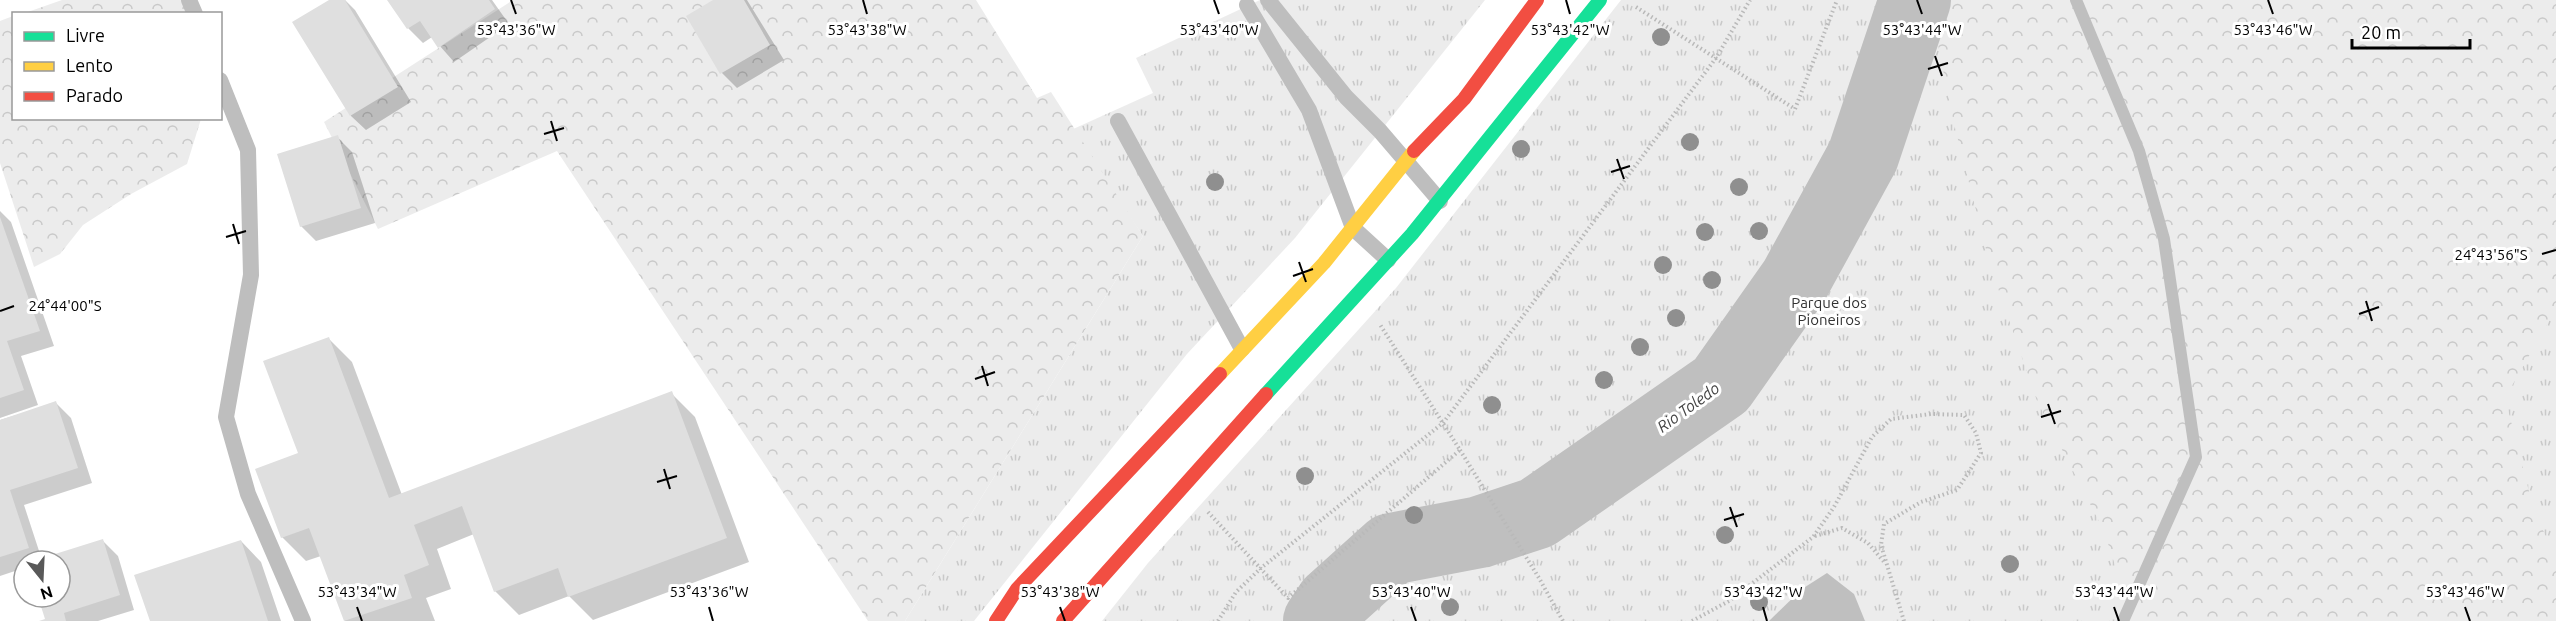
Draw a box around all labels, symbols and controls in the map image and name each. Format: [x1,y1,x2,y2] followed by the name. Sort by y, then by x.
[12,12,222,120] legend
[2352,12,2470,50] scale bar
[476,21,556,38] text: 53°43'36"W
[827,21,907,38] text: 53°43'38"W
[1179,21,1259,38] text: 53°43'40"W
[1530,21,1610,38] text: 53°43'42"W
[1882,21,1962,38] text: 53°43'44"W
[2233,21,2313,38] text: 53°43'46"W
[2361,22,2401,42] text: 20 m
[66,25,105,45] text: Livre
[66,55,113,75] text: Lento
[66,85,123,105] text: Parado
[2454,246,2528,263] text: 24°43'56"S
[1791,294,1867,328] park label: Parque dos Pioneiros
[28,297,102,314] text: 24°44'00"S
[1653,378,1723,436] water label: Rio Toledo
[12,549,72,609] north arrow
[38,583,55,604] text: N
[317,583,397,600] text: 53°43'34"W
[669,583,749,600] text: 53°43'36"W
[1020,583,1100,600] text: 53°43'38"W
[1371,583,1451,600] text: 53°43'40"W
[1723,583,1803,600] text: 53°43'42"W
[2074,583,2154,600] text: 53°43'44"W
[2425,583,2505,600] text: 53°43'46"W

